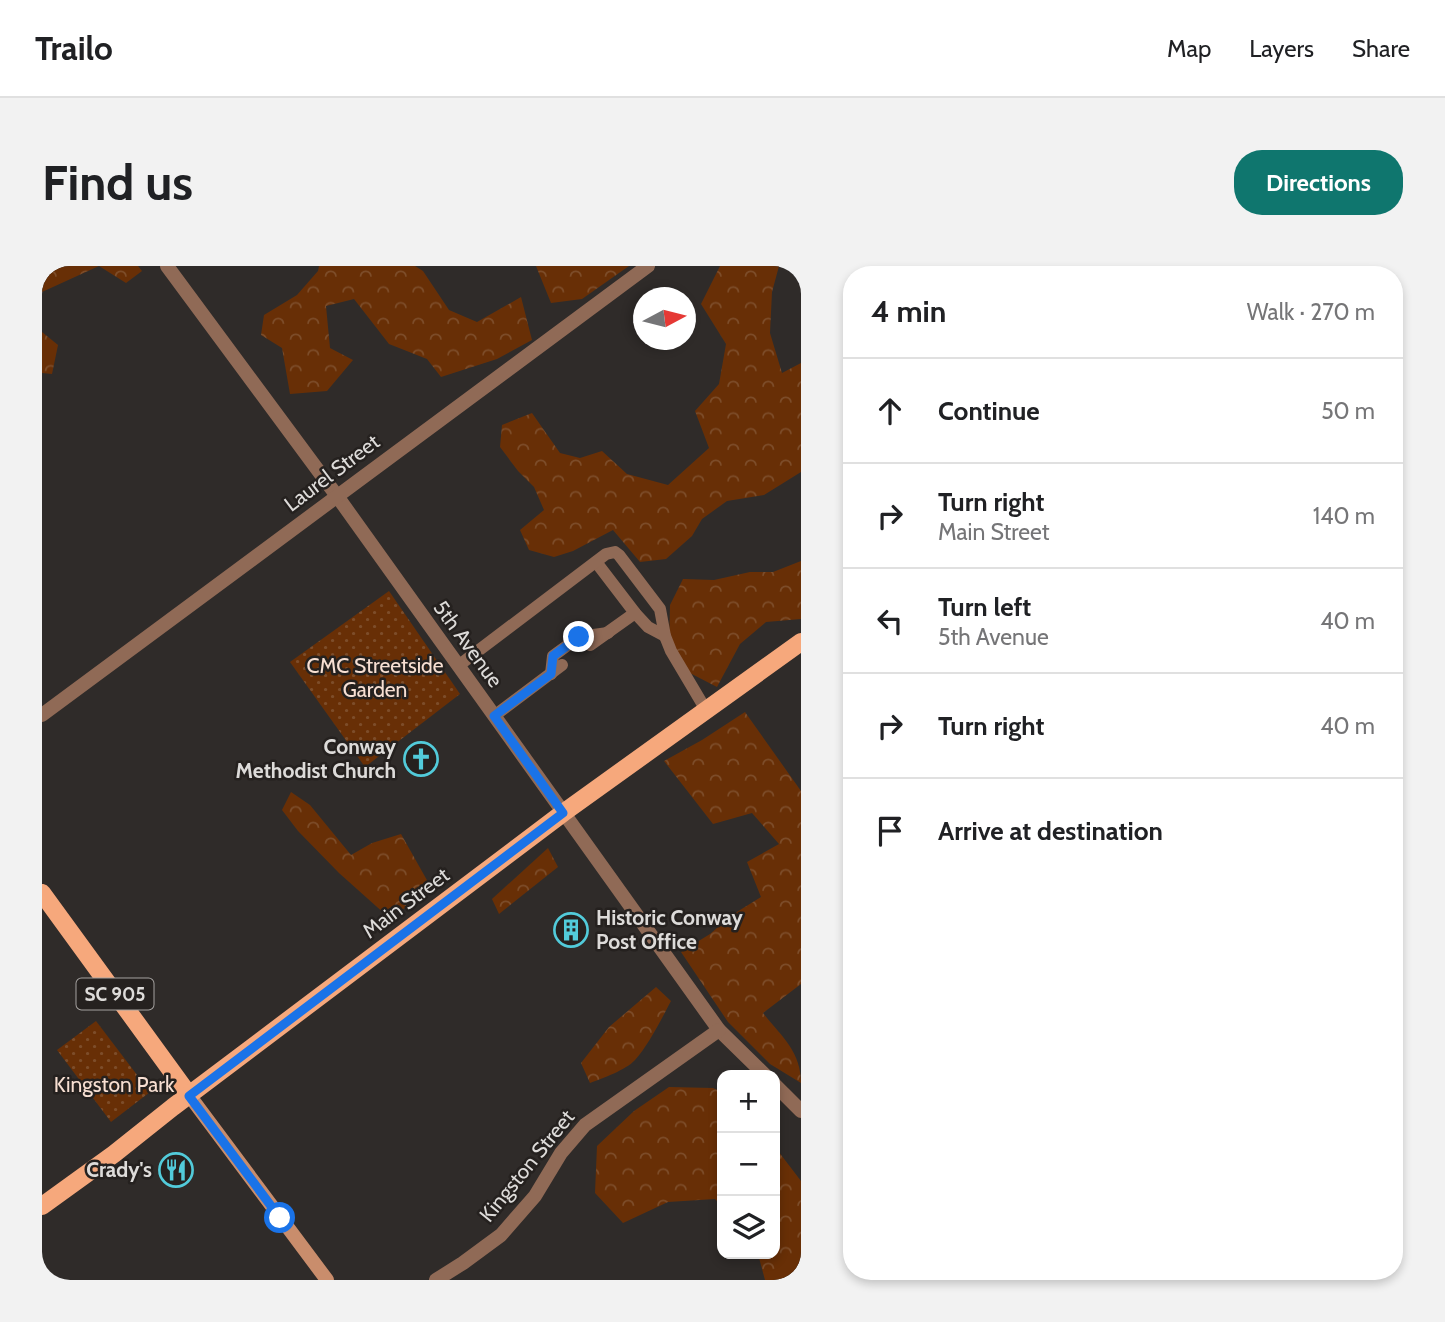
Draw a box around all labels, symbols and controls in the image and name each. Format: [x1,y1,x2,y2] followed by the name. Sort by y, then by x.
[35,28,113,68] text: Trailo
[1167,34,1211,63] text: Map
[1249,34,1314,63] text: Layers
[1352,34,1410,63] text: Share
[1234,150,1403,215] button: Directions
[42,153,193,212] text: Find us
[633,287,696,350] north arrow
[871,293,946,330] text: 4 min
[1247,298,1375,326] text: Walk · 270 m
[871,392,909,430] icon: ahead
[938,395,1040,427] text: Continue
[1321,397,1375,425] text: 50 m
[279,429,384,516] street label: Laurel Street
[938,486,1044,518] text: Turn right
[871,497,909,535] icon: right
[1313,502,1375,530] text: 140 m
[938,518,1050,546] text: Main Street
[938,591,1031,623] text: Turn left
[429,595,508,692] street label: 5th Avenue
[871,602,909,640] icon: left
[1320,607,1375,635] text: 40 m
[563,621,594,652] route end
[938,623,1049,651] text: 5th Avenue
[306,653,444,702] park label: CMC Streetside Garden
[871,707,909,745] icon: right
[938,710,1044,742] text: Turn right
[1320,712,1375,740] text: 40 m
[236,734,397,783] place label: Conway Methodist Church
[402,740,440,778] church icon: Conway Methodist Church
[871,812,909,850] icon: arrive
[938,815,1163,847] text: Arrive at destination
[357,862,454,943] street label: Main Street
[596,905,744,954] place label: Historic Conway Post Office
[552,911,590,949] building icon: Historic Conway Post Office
[76,978,154,1010] road number: SC 905
[717,1070,780,1259] map controls
[717,1070,780,1133] button: +
[54,1072,175,1097] park label: Kingston Park
[474,1105,579,1227] street label: Kingston Street
[717,1133,780,1196] button: −
[157,1151,195,1189] restaurant icon: Crady's
[86,1157,152,1182] place label: Crady's
[717,1196,780,1259] button: layers
[264,1202,295,1233] route start

